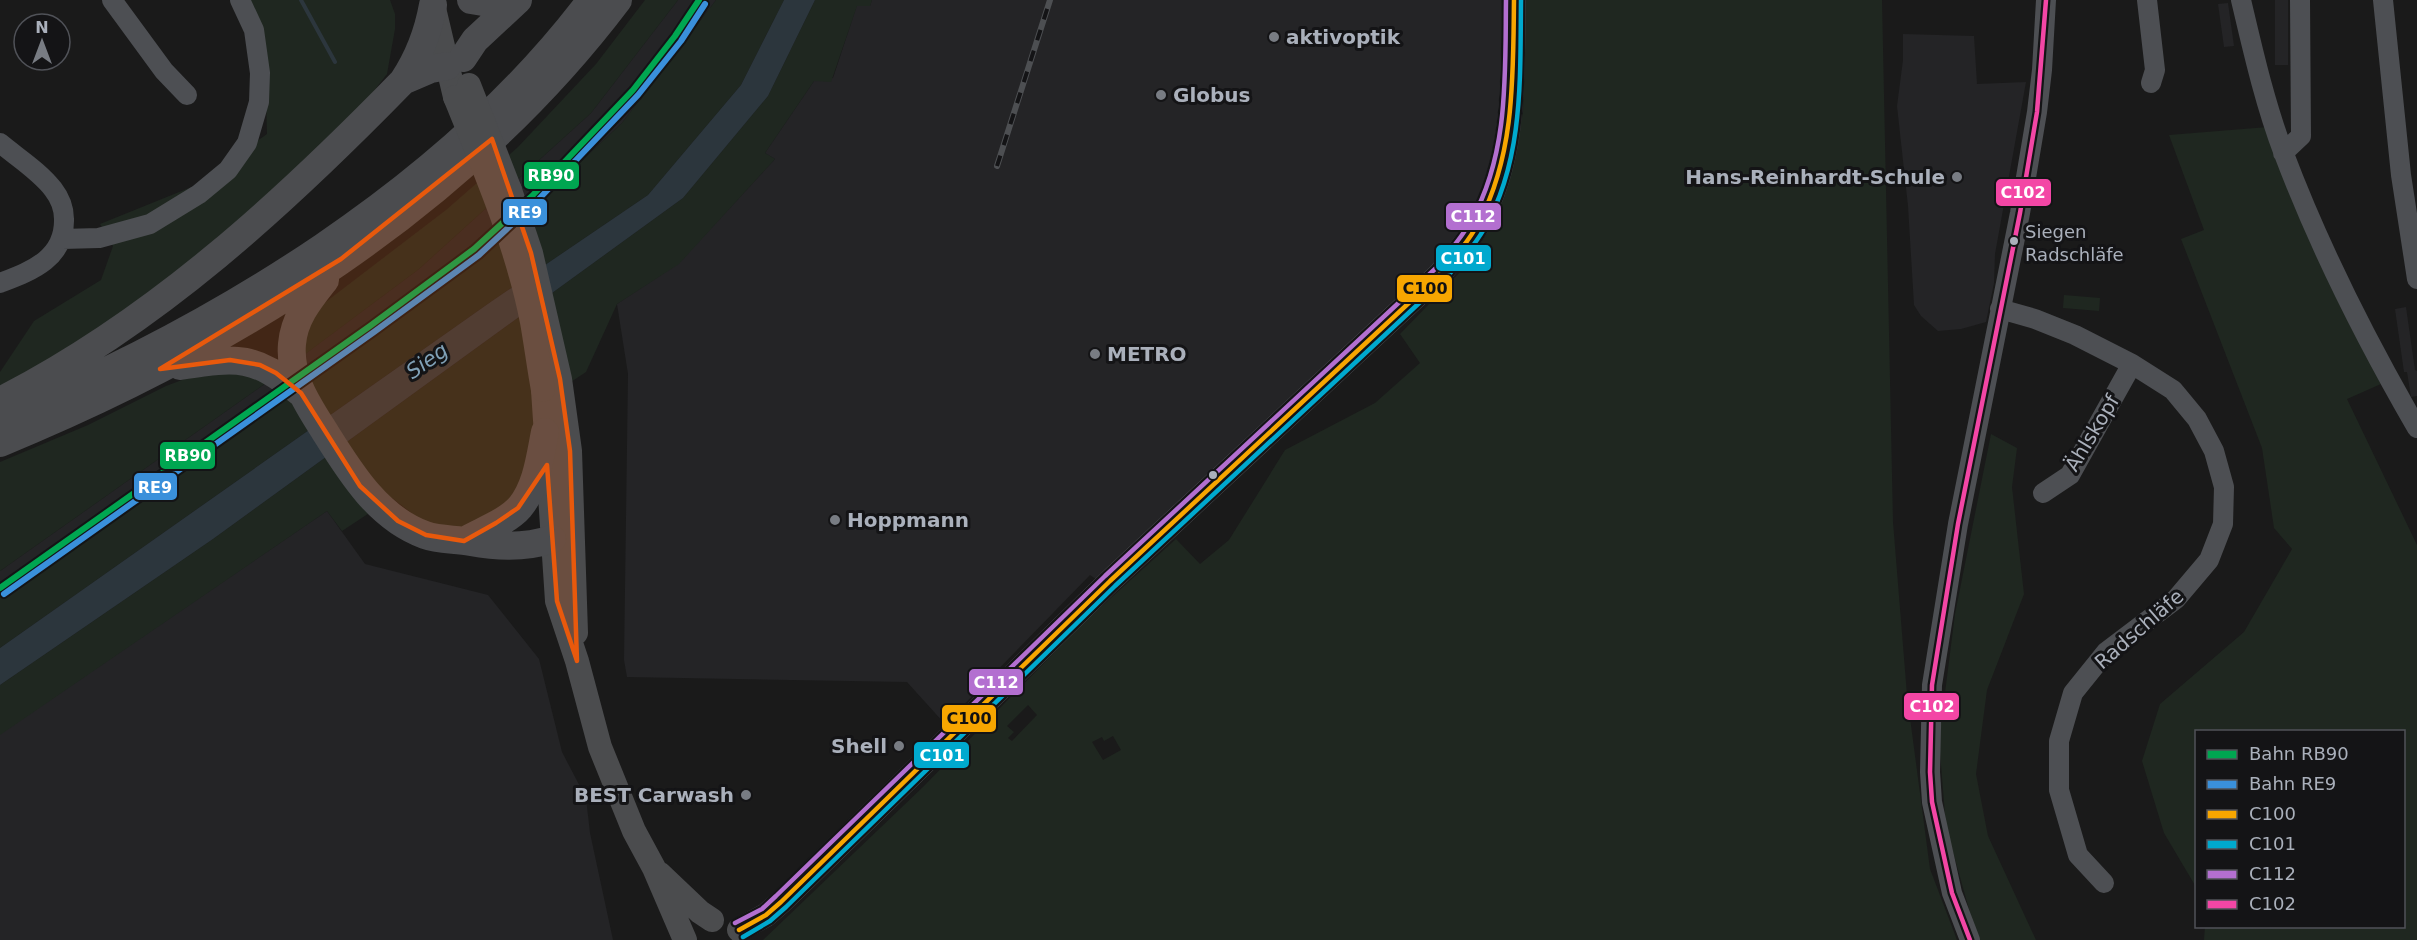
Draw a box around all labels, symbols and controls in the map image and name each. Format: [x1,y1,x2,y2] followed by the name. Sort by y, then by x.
[12,12,72,72] north arrow
[35,18,49,37] text: N
[1286,25,1401,49] place label: aktivoptik
[1267,30,1281,44] marker: aktivoptik
[1173,83,1250,107] place label: Globus
[1154,88,1168,102] marker: Globus
[523,161,580,190] line badge: RB90
[1685,165,1945,189] place label: Hans-Reinhardt-Schule
[528,166,574,185] text: RB90
[1950,170,1964,184] marker: Hans-Reinhardt-Schule
[1995,178,2052,207] line badge: C102
[2000,183,2046,202] text: C102
[502,198,548,226] line badge: RE9
[1445,202,1502,231] line badge: C112
[508,203,542,222] text: RE9
[1450,207,1496,226] text: C112
[2025,221,2124,265] place label: Siegen Radschläfe
[2008,235,2020,247] marker: Siegen Radschläfe
[1435,244,1492,272] line badge: C101
[1440,249,1486,268] text: C101
[1396,274,1453,303] line badge: C100
[1402,279,1448,298] text: C100
[402,338,452,384] water label: Sieg
[1107,342,1187,366] place label: METRO
[1088,347,1102,361] marker: METRO
[2060,389,2125,476] street label: Ählskopf
[159,441,216,470] line badge: RB90
[165,446,211,465] text: RB90
[1207,469,1219,481] unlabelled marker
[133,472,178,501] line badge: RE9
[138,478,172,497] text: RE9
[847,508,969,532] place label: Hoppmann
[828,513,842,527] marker: Hoppmann
[2090,584,2188,674] street label: Radschläfe
[968,668,1024,696] line badge: C112
[973,673,1019,692] text: C112
[1903,692,1960,721] line badge: C102
[1909,697,1955,716] text: C102
[941,704,997,733] line badge: C100
[946,709,992,728] text: C100
[2195,730,2405,928] legend
[831,734,887,758] place label: Shell
[892,739,906,753] marker: Shell
[913,741,970,769] line badge: C101
[2249,743,2349,764] text: Bahn RB90
[919,746,965,765] text: C101
[2249,773,2336,794] text: Bahn RE9
[574,783,734,807] place label: BEST Carwash
[739,788,753,802] marker: BEST Carwash
[2249,803,2296,824] text: C100
[2249,833,2296,854] text: C101
[2249,863,2296,884] text: C112
[2249,893,2296,914] text: C102

